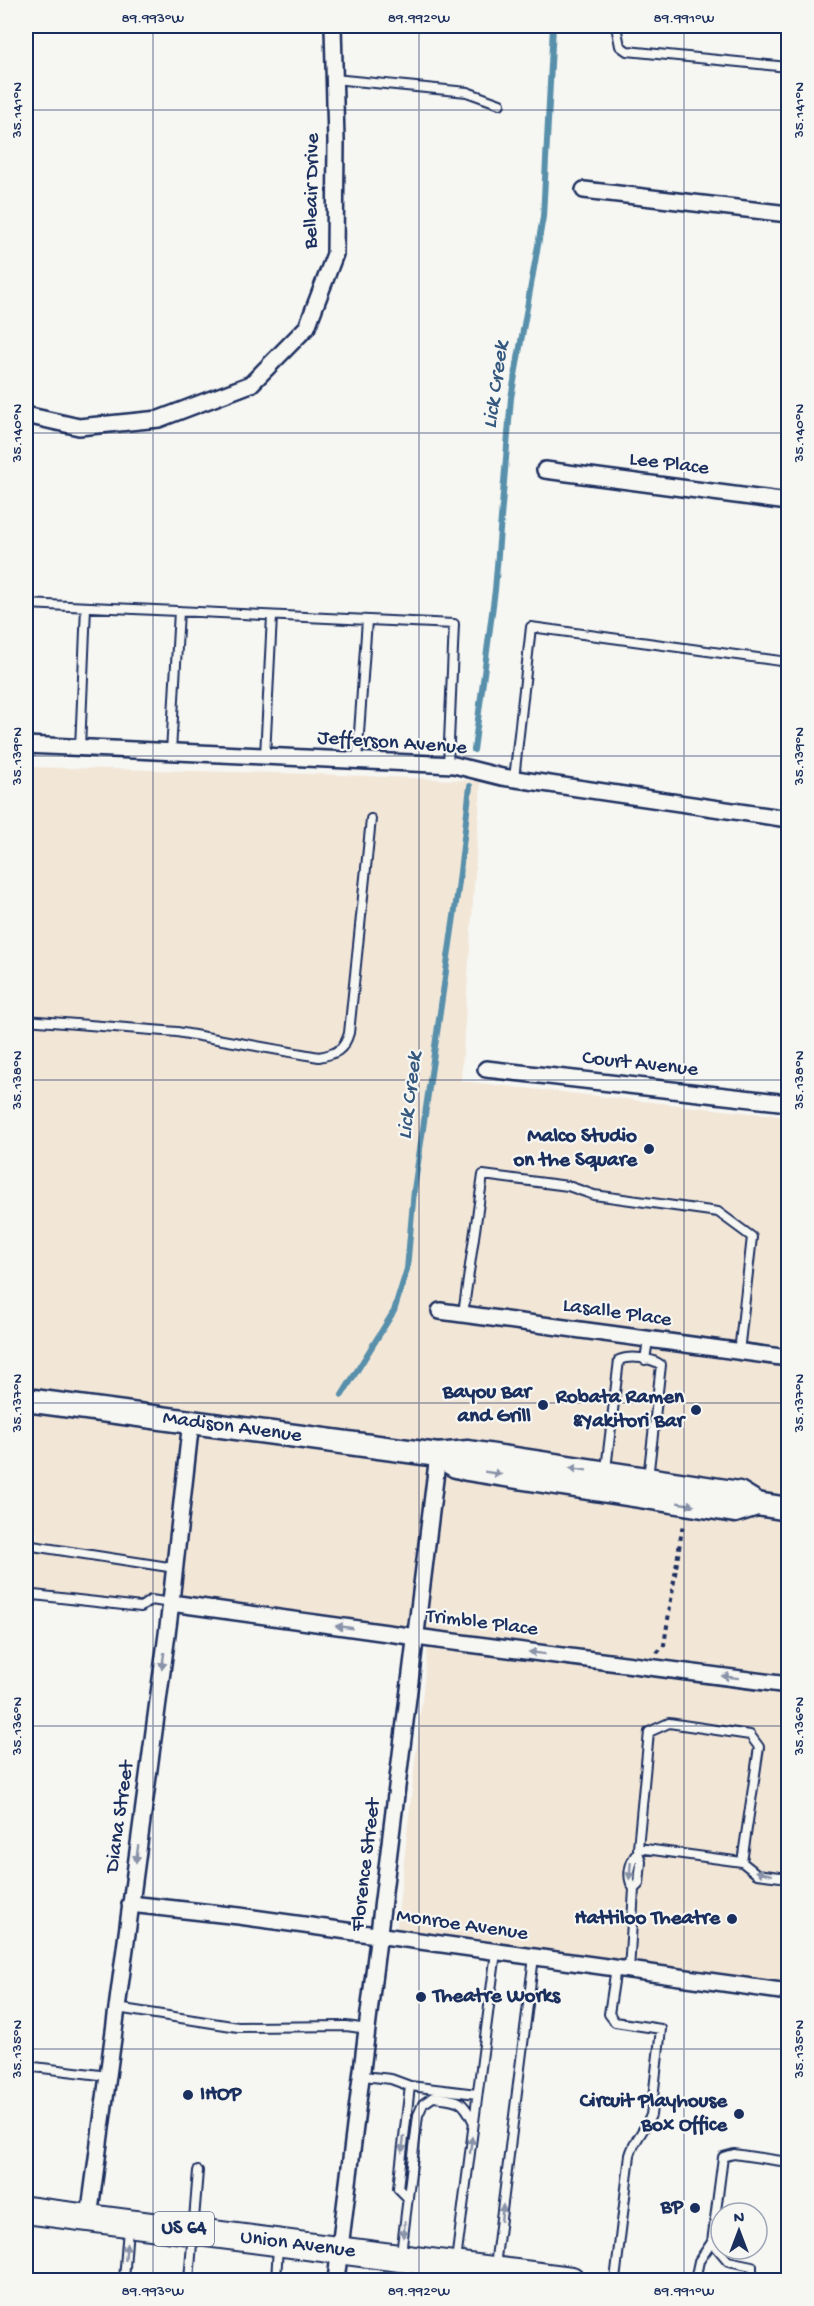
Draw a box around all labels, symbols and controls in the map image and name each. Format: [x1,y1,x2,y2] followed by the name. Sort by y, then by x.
[122,10,185,28] text: 89.993°W
[388,10,450,28] text: 89.992°W
[653,10,715,28] text: 89.991°W
[9,82,27,139] text: 35.141°N
[791,82,809,139] text: 35.141°N
[299,132,327,250] street label: Belleair Drive
[478,338,516,430] water label: Lick Creek
[9,403,27,463] text: 35.140°N
[791,403,809,463] text: 35.140°N
[628,448,711,482] street label: Lee Place
[316,726,469,762] street label: Jefferson Avenue
[9,727,27,786] text: 35.139°N
[791,727,809,786] text: 35.139°N
[581,1046,700,1084] street label: Court Avenue
[393,1049,430,1141] water label: Lick Creek
[9,1050,27,1111] text: 35.138°N
[791,1050,809,1111] text: 35.138°N
[512,1125,638,1174] place label: Malco Studio on the Square
[642,1142,656,1156] marker: Malco Studio on the Square
[561,1294,674,1334] street label: Lasalle Place
[9,1374,27,1433] text: 35.137°N
[791,1374,809,1433] text: 35.137°N
[442,1381,534,1430] place label: Bayou Bar and Grill
[555,1386,687,1435] place label: Robata Ramen &Yakitori Bar
[536,1398,550,1412] marker: Bayou Bar and Grill
[689,1403,703,1417] marker: Robata Ramen &Yakitori Bar
[161,1406,304,1449] street label: Madison Avenue
[568,1464,587,1473] one-way arrow
[484,1469,503,1478] one-way arrow
[676,1499,695,1508] one-way arrow
[424,1605,540,1643] street label: Trimble Place
[334,1622,353,1632] one-way arrow
[527,1648,546,1657] one-way arrow
[159,1651,168,1670] one-way arrow
[721,1673,740,1682] one-way arrow
[9,1697,27,1756] text: 35.136°N
[791,1697,809,1756] text: 35.136°N
[101,1757,142,1876] street label: Diana Street
[346,1795,388,1934] street label: Florence Street
[133,1844,142,1863] one-way arrow
[625,1861,635,1880] one-way arrow
[755,1868,773,1878] one-way arrow
[395,1904,531,1948] street label: Monroe Avenue
[575,1907,721,1932] place label: Hattiloo Theatre
[725,1912,739,1926] marker: Hattiloo Theatre
[431,1985,561,2010] place label: Theatre Works
[414,1990,428,2004] marker: Theatre Works
[9,2019,27,2079] text: 35.135°N
[791,2019,809,2079] text: 35.135°N
[200,2083,243,2108] place label: IHOP
[181,2088,195,2102] marker: IHOP
[579,2090,728,2139] place label: Circuit Playhouse Box Office
[732,2107,746,2121] marker: Circuit Playhouse Box Office
[398,2135,408,2154] one-way arrow
[466,2135,475,2154] one-way arrow
[660,2196,684,2221] place label: BP
[688,2201,702,2215] marker: BP
[709,2201,769,2261] north arrow
[498,2203,507,2222] one-way arrow
[734,2210,745,2229] text: N
[154,2212,214,2246] road number: US 64
[399,2219,409,2238] one-way arrow
[239,2225,358,2265] street label: Union Avenue
[121,2242,131,2261] one-way arrow
[122,2283,185,2301] text: 89.993°W
[388,2283,450,2301] text: 89.992°W
[653,2283,715,2301] text: 89.991°W

